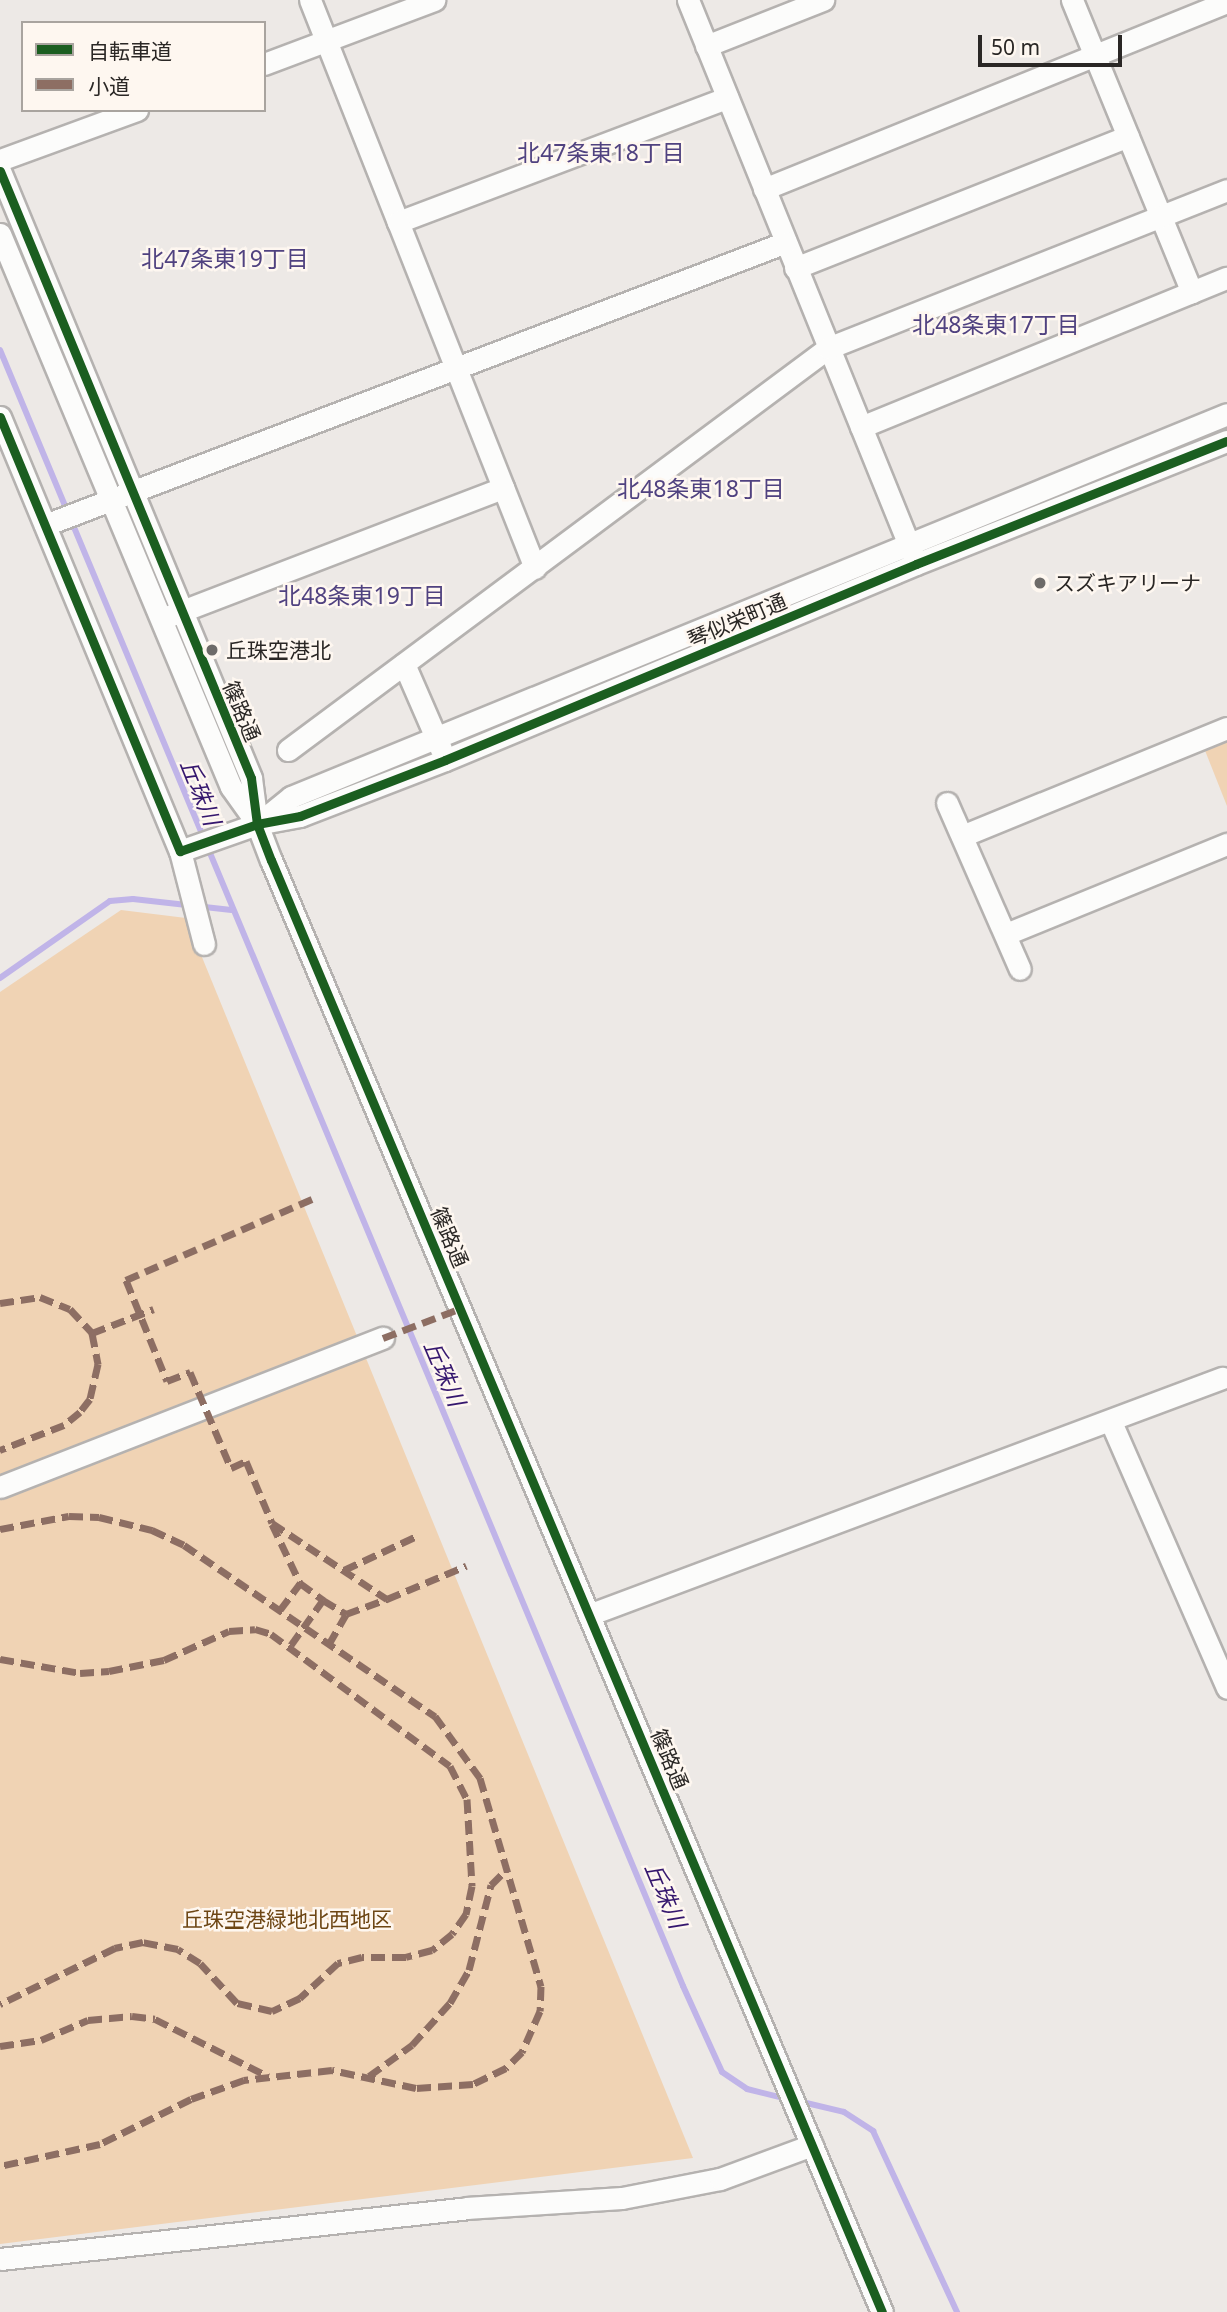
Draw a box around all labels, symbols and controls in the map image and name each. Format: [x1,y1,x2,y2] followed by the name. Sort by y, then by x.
[21,21,266,112] legend
[982,21,1126,65] scale bar
[991,33,1040,61] text: 50 m
[88,37,172,65] text: 自転車道
[88,72,130,100] text: 小道
[517,138,685,166] district label: 北47条東18丁目
[141,244,309,272] district label: 北47条東19丁目
[912,310,1080,338] district label: 北48条東17丁目
[617,474,785,502] district label: 北48条東18丁目
[1054,570,1201,596] place label: スズキアリーナ
[1032,575,1048,591] marker: スズキアリーナ
[278,581,446,609] district label: 北48条東19丁目
[684,588,790,652] street label: 琴似栄町通
[226,637,331,663] place label: 丘珠空港北
[204,642,220,658] marker: 丘珠空港北
[218,677,266,745] street label: 篠路通
[175,755,227,829] water label: 丘珠川
[426,1203,474,1271] street label: 篠路通
[419,1336,471,1410] water label: 丘珠川
[646,1725,694,1793] street label: 篠路通
[640,1858,692,1932] water label: 丘珠川
[182,1906,392,1932] park label: 丘珠空港緑地北西地区

